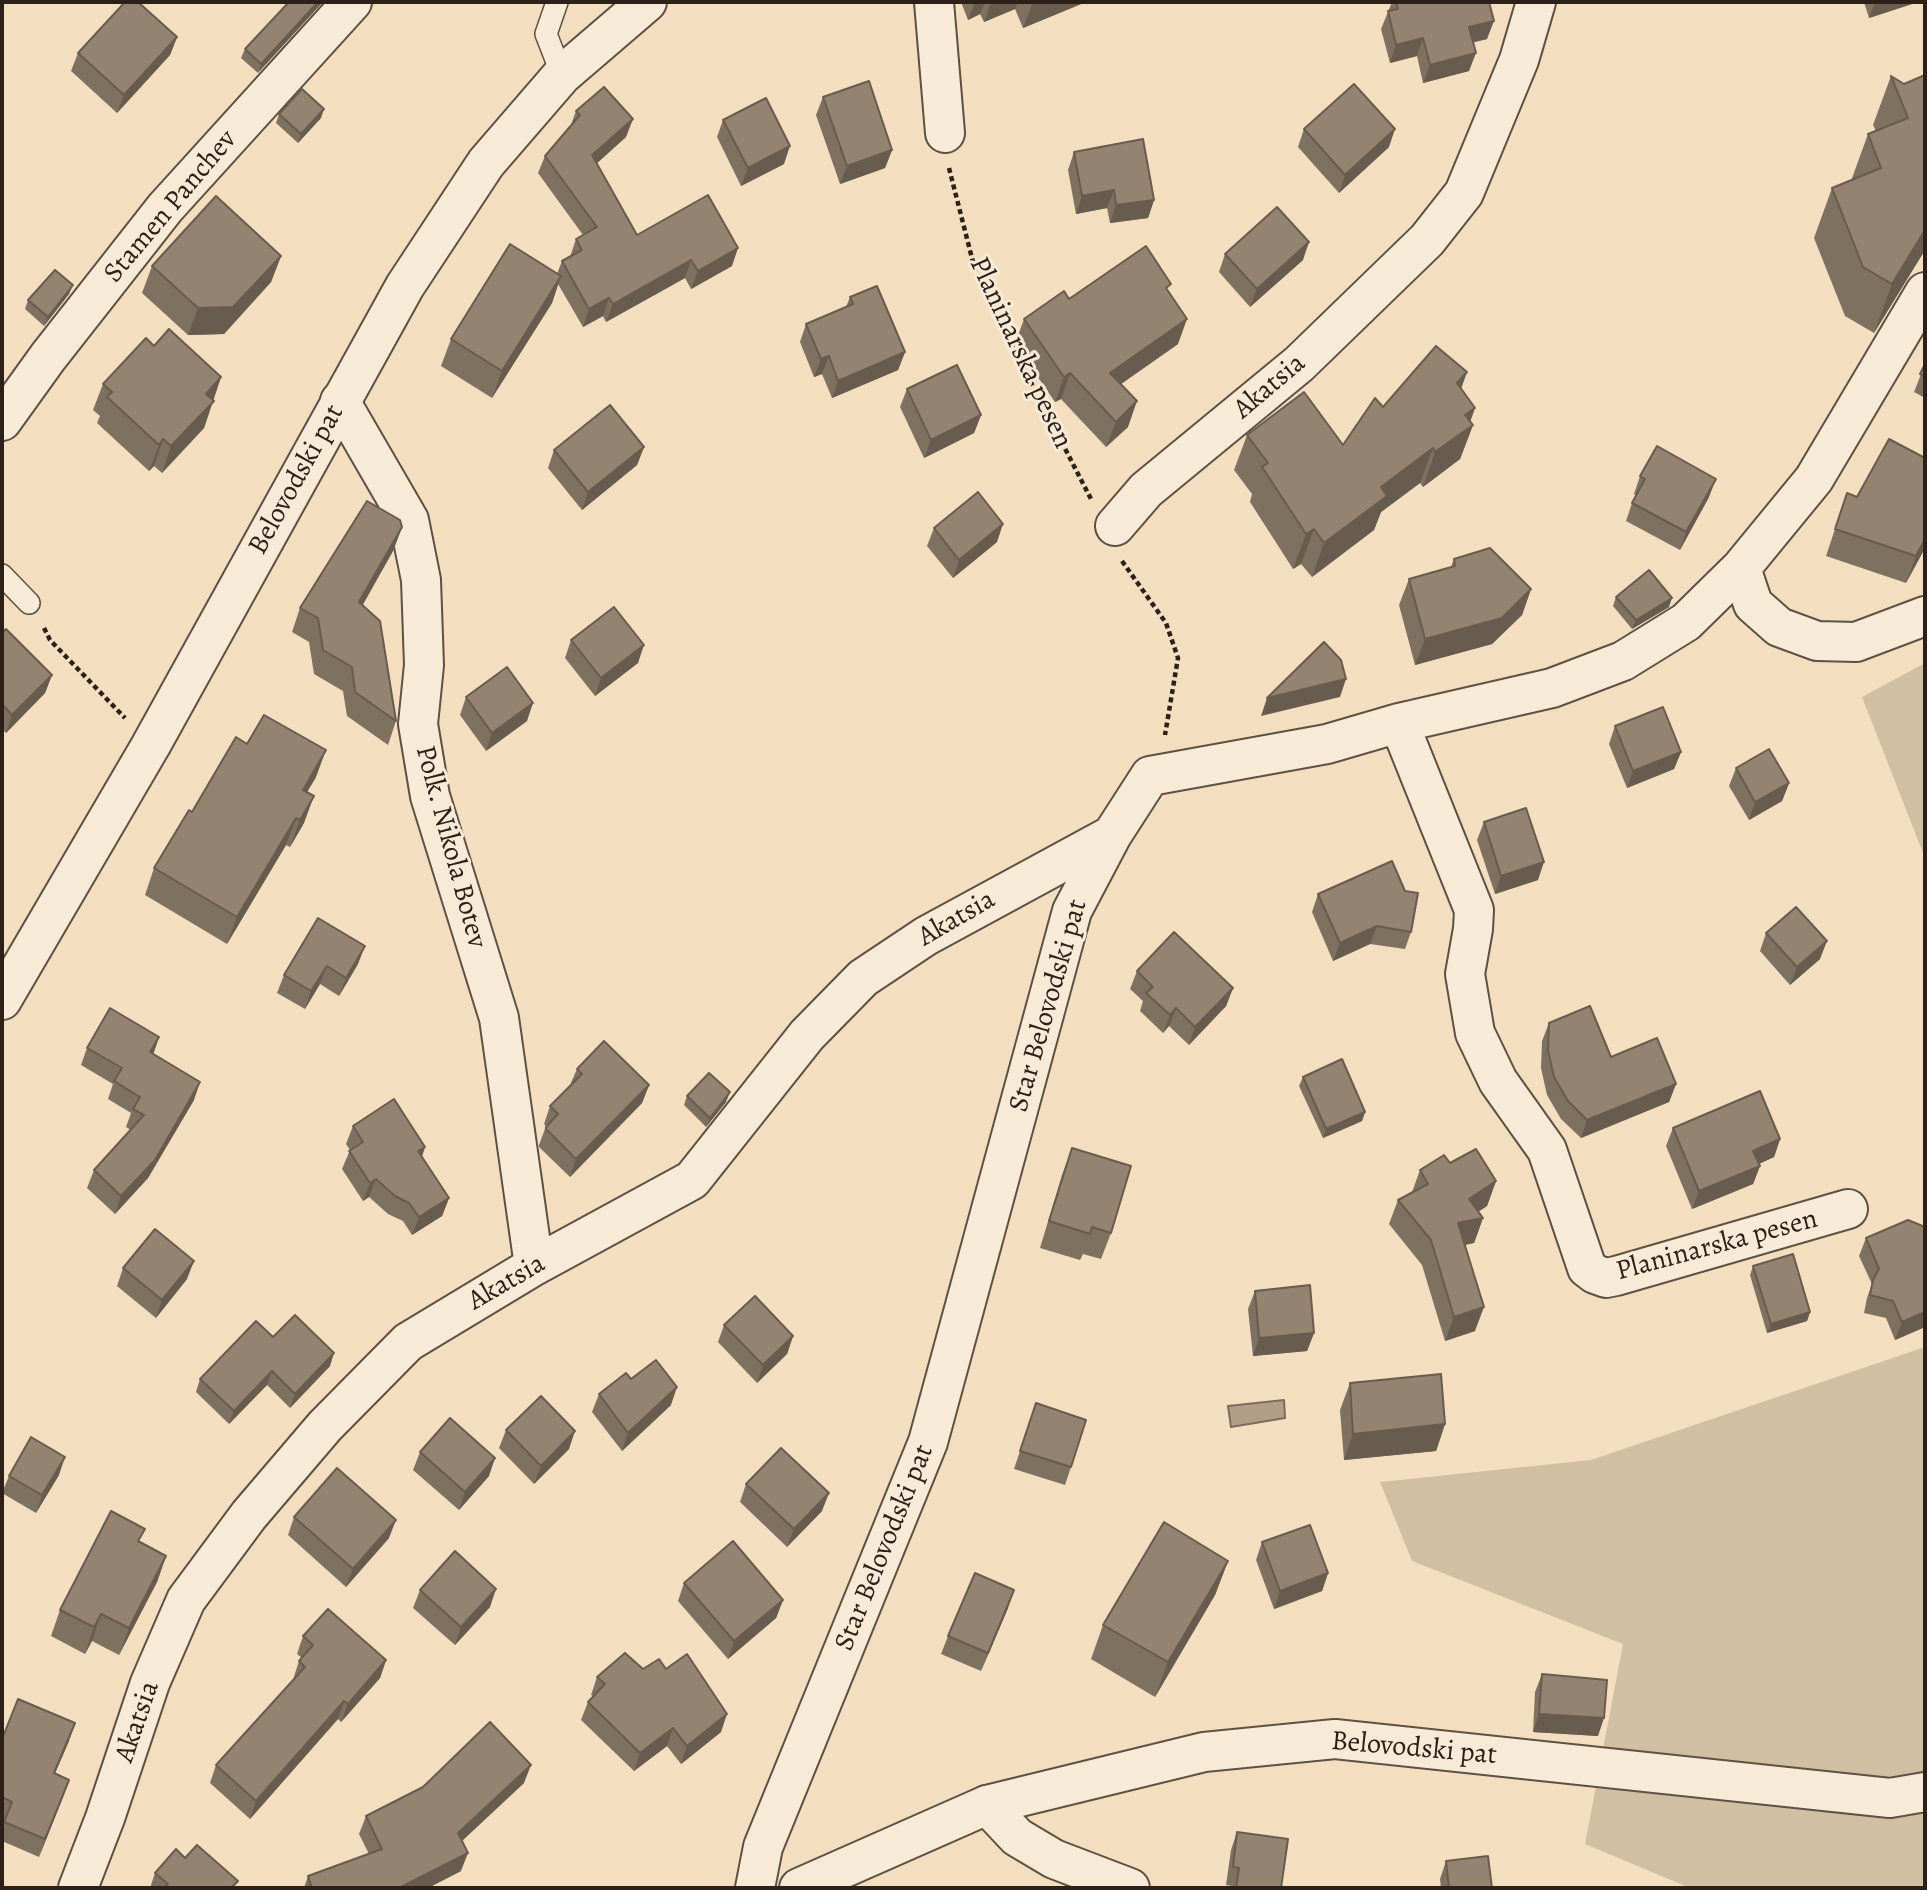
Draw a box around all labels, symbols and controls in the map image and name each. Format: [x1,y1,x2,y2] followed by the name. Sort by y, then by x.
[97,124,245,290] street label: Stamen Panchev
[961,252,1079,454] street label: Planinarska pesen
[1227,347,1313,427] street label: Akatsia
[242,399,352,561] street label: Belovodski pat
[407,742,493,952] street label: Polk. Nikola Botev
[912,884,1002,954] street label: Akatsia
[1003,896,1095,1116] street label: Star Belovodski pat
[1613,1203,1821,1289] street label: Planinarska pesen
[462,1248,552,1318] street label: Akatsia
[828,1440,942,1656] street label: Star Belovodski pat
[109,1677,167,1767] street label: Akatsia
[1330,1725,1498,1773] street label: Belovodski pat

